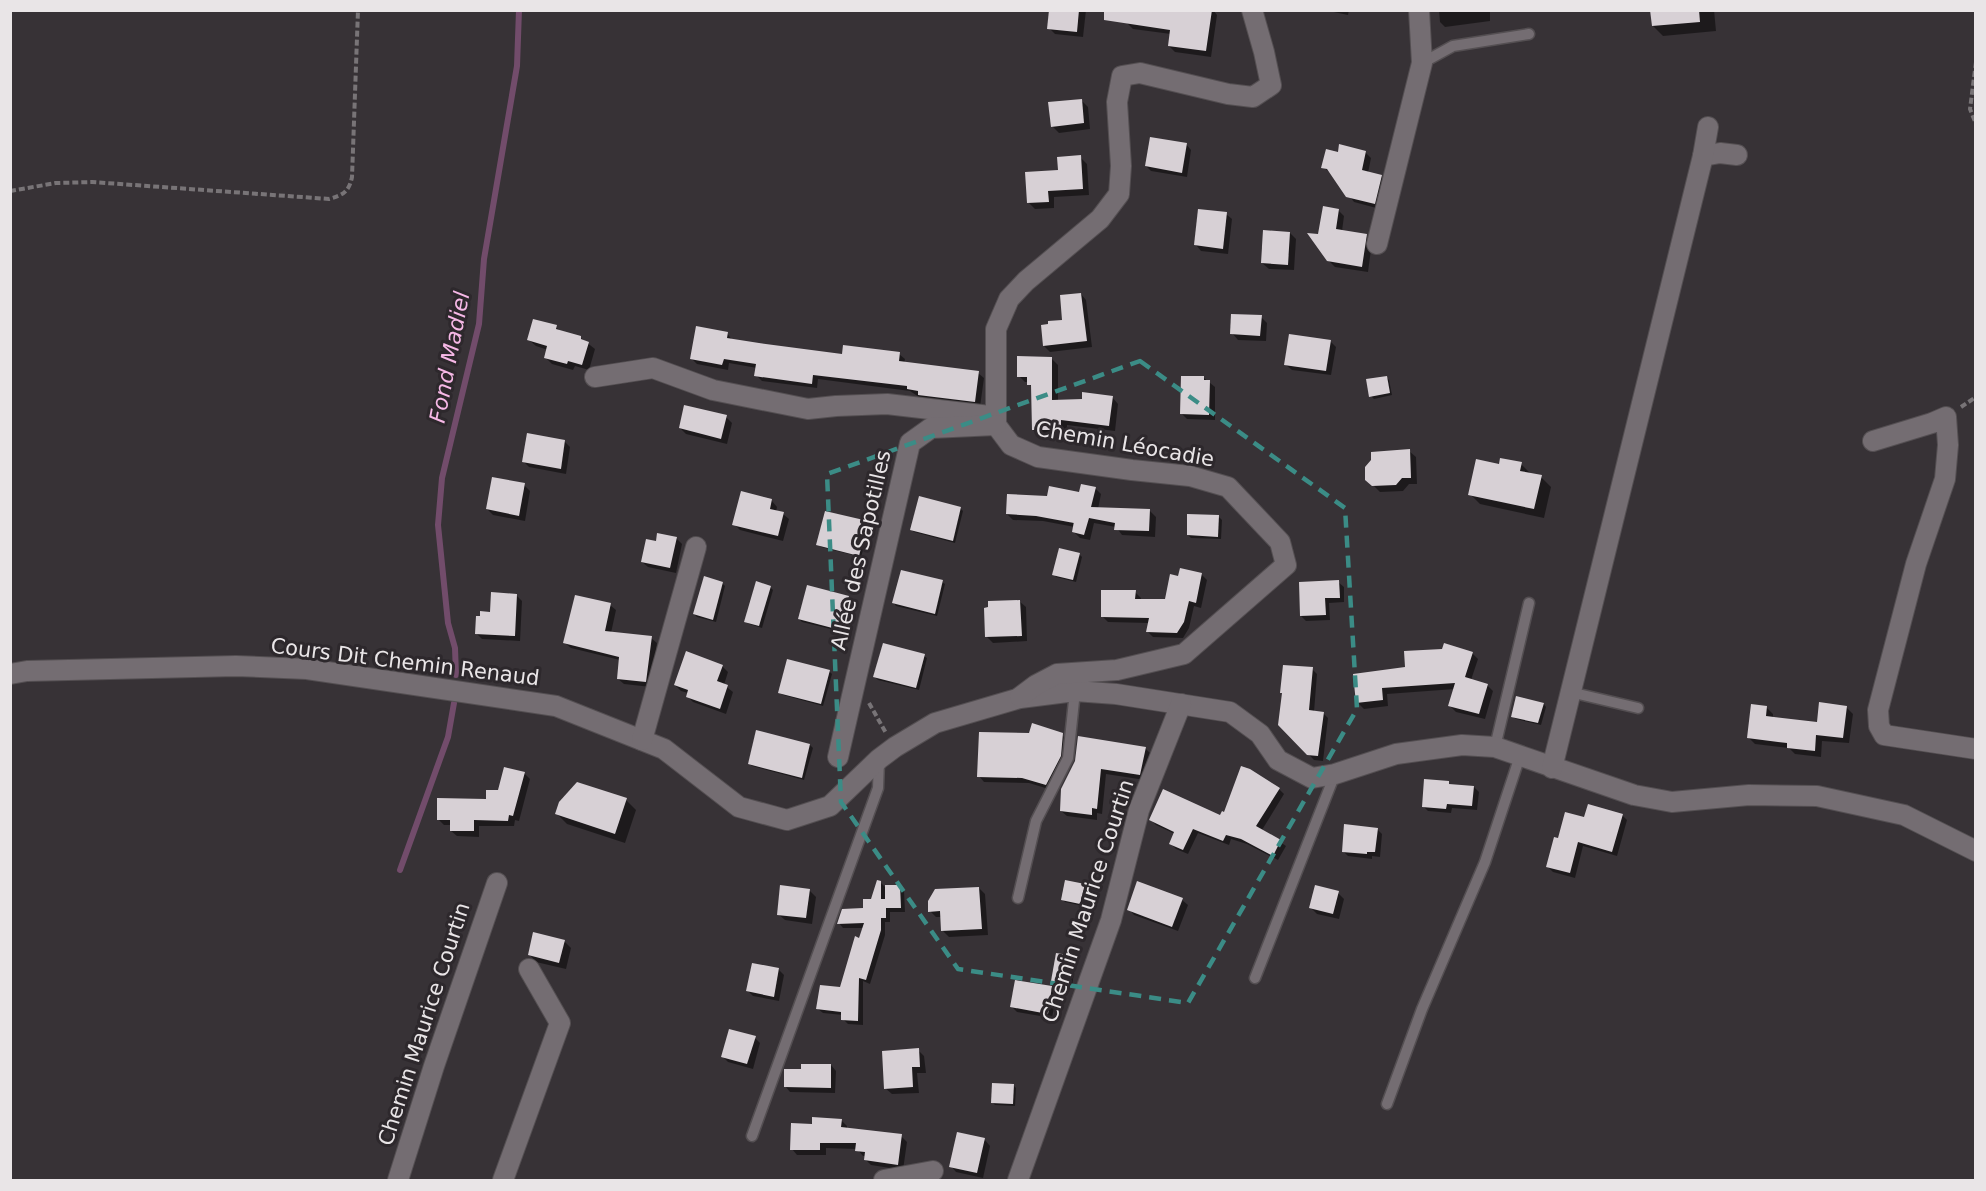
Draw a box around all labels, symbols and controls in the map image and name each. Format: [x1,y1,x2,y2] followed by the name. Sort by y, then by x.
[425,289,474,425] water label: Fond Madiel
[1034,416,1216,472] street label: Chemin Léocadie
[826,448,896,652] street label: Allée des Sapotilles
[269,634,541,690] street label: Cours Dit Chemin Renaud
[1037,777,1139,1025] street label: Chemin Maurice Courtin
[373,900,475,1148] street label: Chemin Maurice Courtin

